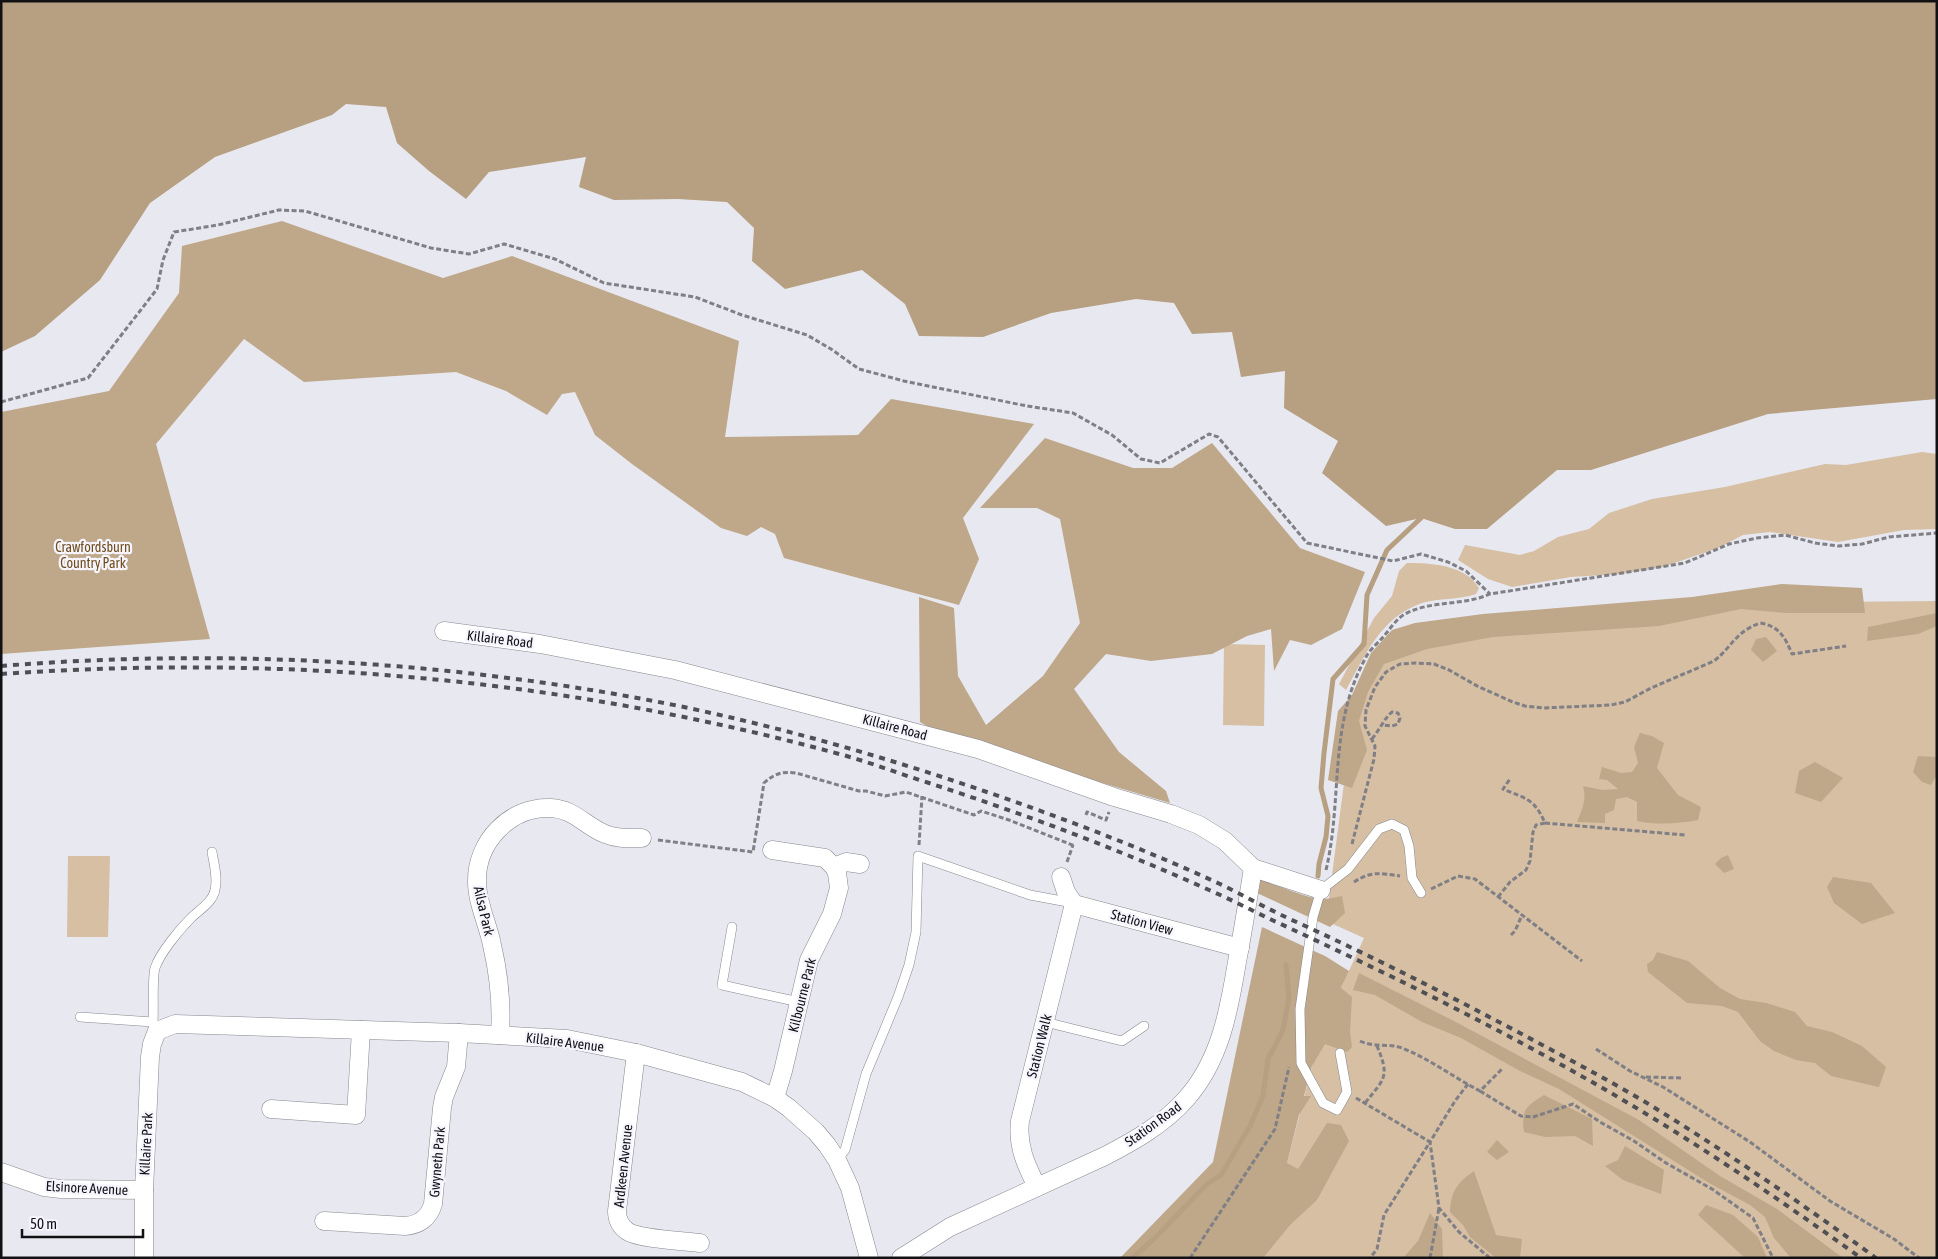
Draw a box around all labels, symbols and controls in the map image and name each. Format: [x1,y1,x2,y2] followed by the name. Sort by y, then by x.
[55,539,131,571] park label: Crawfordsburn Country Park
[466,627,534,651] street label: Killaire Road
[861,711,929,743] street label: Killaire Road
[471,885,497,937] street label: Ailsa Park
[1109,906,1175,938] street label: Station View
[785,956,819,1034] street label: Kilbourne Park
[1023,1012,1055,1080] street label: Station Walk
[525,1029,605,1055] street label: Killaire Avenue
[1122,1098,1184,1150] street label: Station Road
[136,1112,156,1176] street label: Killaire Park
[611,1124,635,1208] street label: Ardkeen Avenue
[426,1126,448,1198] street label: Gwyneth Park
[45,1178,129,1198] street label: Elsinore Avenue
[22,1206,144,1238] scale bar
[30,1215,57,1232] text: 50 m

